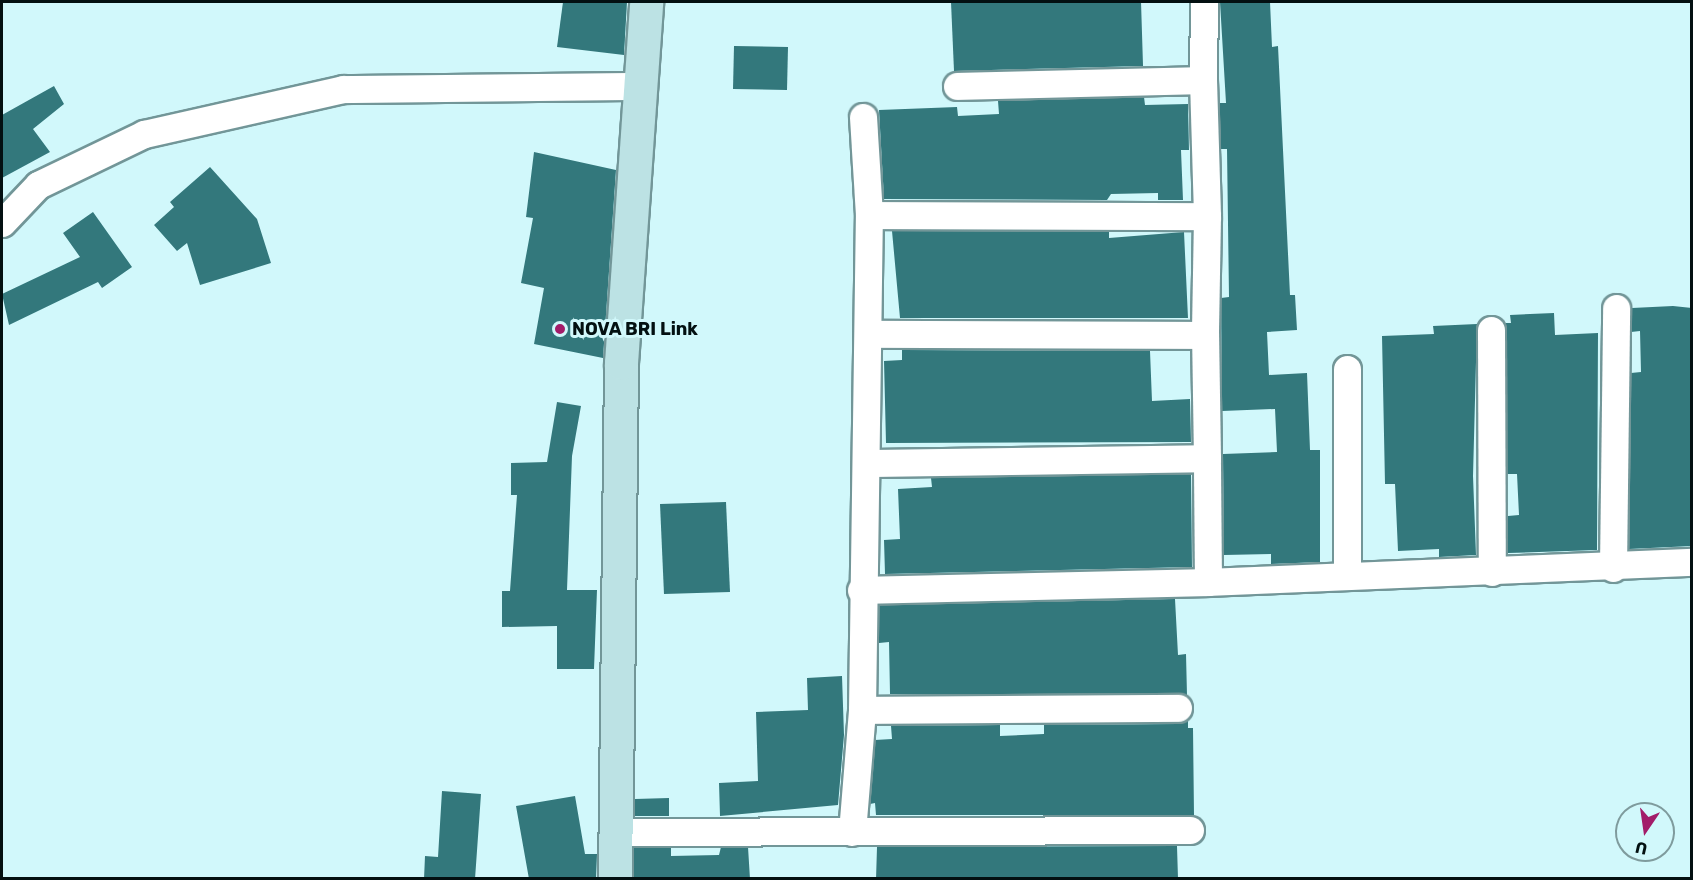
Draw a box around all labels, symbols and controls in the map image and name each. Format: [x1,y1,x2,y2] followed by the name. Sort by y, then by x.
[572,318,698,340] place label: NOVA BRI Link
[553,322,567,336] marker: NOVA BRI Link
[1615,802,1675,862] north arrow
[1634,838,1649,859] text: U

